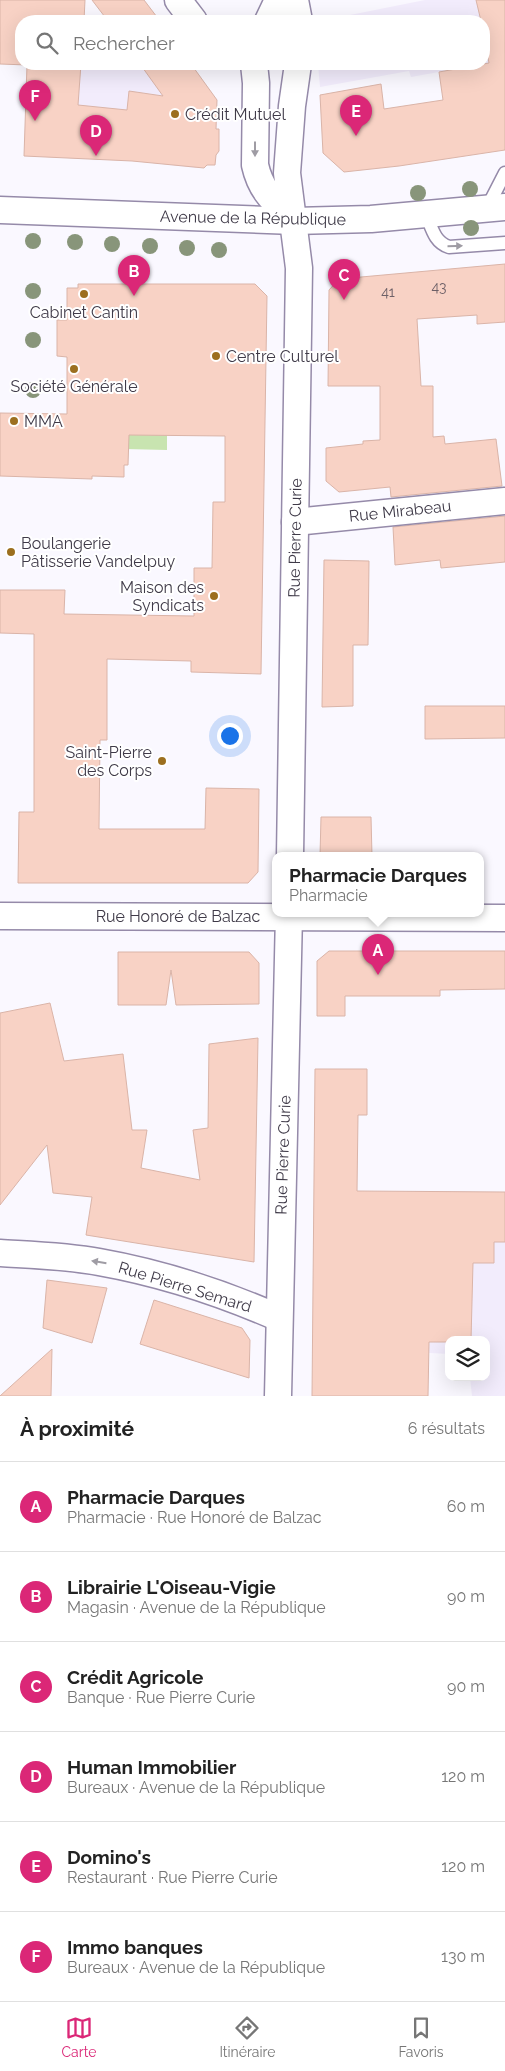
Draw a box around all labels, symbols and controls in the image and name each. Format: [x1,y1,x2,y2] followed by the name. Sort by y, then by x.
[15,15,490,70] search box
[33,29,61,57] icon: search
[73,32,175,54] text: Rechercher
[19,80,51,121] pin: F
[340,95,372,136] pin: E
[185,105,286,124] place label: Crédit Mutuel
[169,108,181,120] marker: Crédit Mutuel
[80,115,112,156] pin: D
[251,142,259,158] one-way arrow
[160,207,346,229] street label: Avenue de la République
[447,242,463,250] one-way arrow
[118,255,150,296] pin: B
[328,259,360,300] pin: C
[431,279,447,295] house number: 43
[381,284,395,300] house number: 41
[78,288,90,300] marker: Cabinet Cantin
[30,303,138,322] place label: Cabinet Cantin
[226,347,339,366] place label: Centre Culturel
[210,350,222,362] marker: Centre Culturel
[68,363,80,375] marker: Société Générale
[10,377,138,396] place label: Société Générale
[24,412,63,431] place label: MMA
[8,415,20,427] marker: MMA
[284,478,306,598] street label: Rue Pierre Curie
[348,496,452,526] street label: Rue Mirabeau
[21,534,175,571] place label: Boulangerie Pâtisserie Vandelpuy
[5,546,17,558] marker: Boulangerie Pâtisserie Vandelpuy
[120,578,204,615] place label: Maison des Syndicats
[208,590,220,602] marker: Maison des Syndicats
[217,723,243,749] your location
[66,743,152,780] place label: Saint-Pierre des Corps
[156,755,168,767] marker: Saint-Pierre des Corps
[272,852,484,917] popup
[289,864,467,886] text: Pharmacie Darques
[289,886,368,905] text: Pharmacie
[96,907,261,926] street label: Rue Honoré de Balzac
[362,934,394,975] pin: A
[271,1095,295,1215] street label: Rue Pierre Curie
[91,1258,107,1266] one-way arrow
[116,1258,254,1316] street label: Rue Pierre Semard
[445,1336,490,1381] map controls
[445,1336,490,1381] button: layers
[20,1416,134,1441] text: À proximité
[408,1419,485,1438] text: 6 résultats
[67,1486,245,1508] text: Pharmacie Darques
[31,1497,41,1516] text: A
[447,1497,485,1516] text: 60 m
[67,1508,322,1527] text: Pharmacie · Rue Honoré de Balzac
[67,1576,276,1598] text: Librairie L'Oiseau-Vigie
[31,1587,41,1606] text: B
[447,1587,485,1606] text: 90 m
[67,1598,326,1617] text: Magasin · Avenue de la République
[67,1666,203,1688] text: Crédit Agricole
[31,1677,41,1696] text: C
[447,1677,485,1696] text: 90 m
[67,1688,255,1707] text: Banque · Rue Pierre Curie
[67,1756,236,1778] text: Human Immobilier
[30,1767,42,1786] text: D
[441,1767,485,1786] text: 120 m
[67,1778,325,1797] text: Bureaux · Avenue de la République
[67,1846,151,1868] text: Domino's
[31,1857,41,1876] text: E
[441,1857,485,1876] text: 120 m
[67,1868,278,1887] text: Restaurant · Rue Pierre Curie
[67,1936,203,1958] text: Immo banques
[31,1947,41,1966] text: F
[441,1947,485,1966] text: 130 m
[67,1958,325,1977] text: Bureaux · Avenue de la République
[62,2014,96,2060] tab: Carte
[219,2014,275,2060] tab: Itinéraire
[398,2014,443,2060] tab: Favoris

